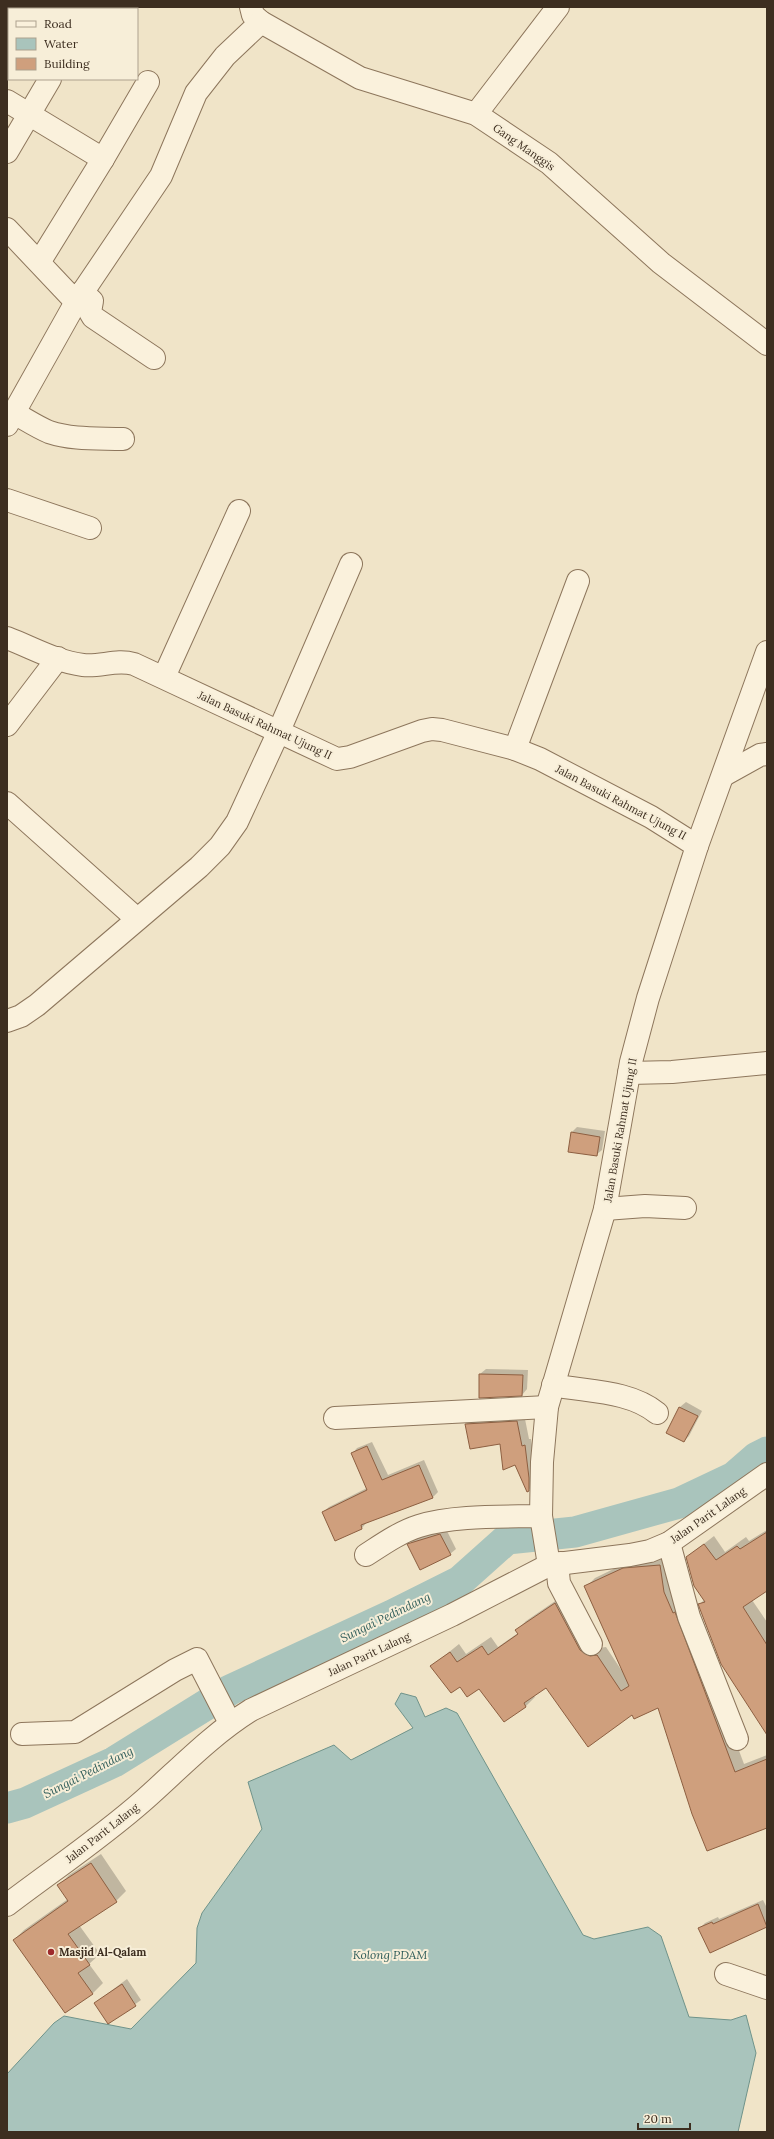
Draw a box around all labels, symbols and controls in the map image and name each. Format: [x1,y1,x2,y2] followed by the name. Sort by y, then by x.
[8,8,138,80] legend
[44,16,72,31] text: Road
[44,36,79,51] text: Water
[44,56,90,71] text: Building
[490,120,558,174] street label: Gang Manggis
[195,687,335,762] street label: Jalan Basuki Rahmat Ujung II
[552,761,689,843] street label: Jalan Basuki Rahmat Ujung II
[600,1056,640,1204] street label: Jalan Basuki Rahmat Ujung II
[667,1483,749,1547] street label: Jalan Parit Lalang
[337,1589,433,1645] water label: Sungai Pedindang
[325,1628,413,1680] street label: Jalan Parit Lalang
[41,1743,135,1801] water label: Sungai Pedindang
[62,1800,142,1867] street label: Jalan Parit Lalang
[59,1945,146,1959] place label: Masjid Al-Qalam
[46,1947,56,1957] marker: Masjid Al-Qalam
[353,1947,427,1962] water label: Kolong PDAM
[638,2105,690,2131] scale bar
[644,2111,672,2126] text: 20 m

